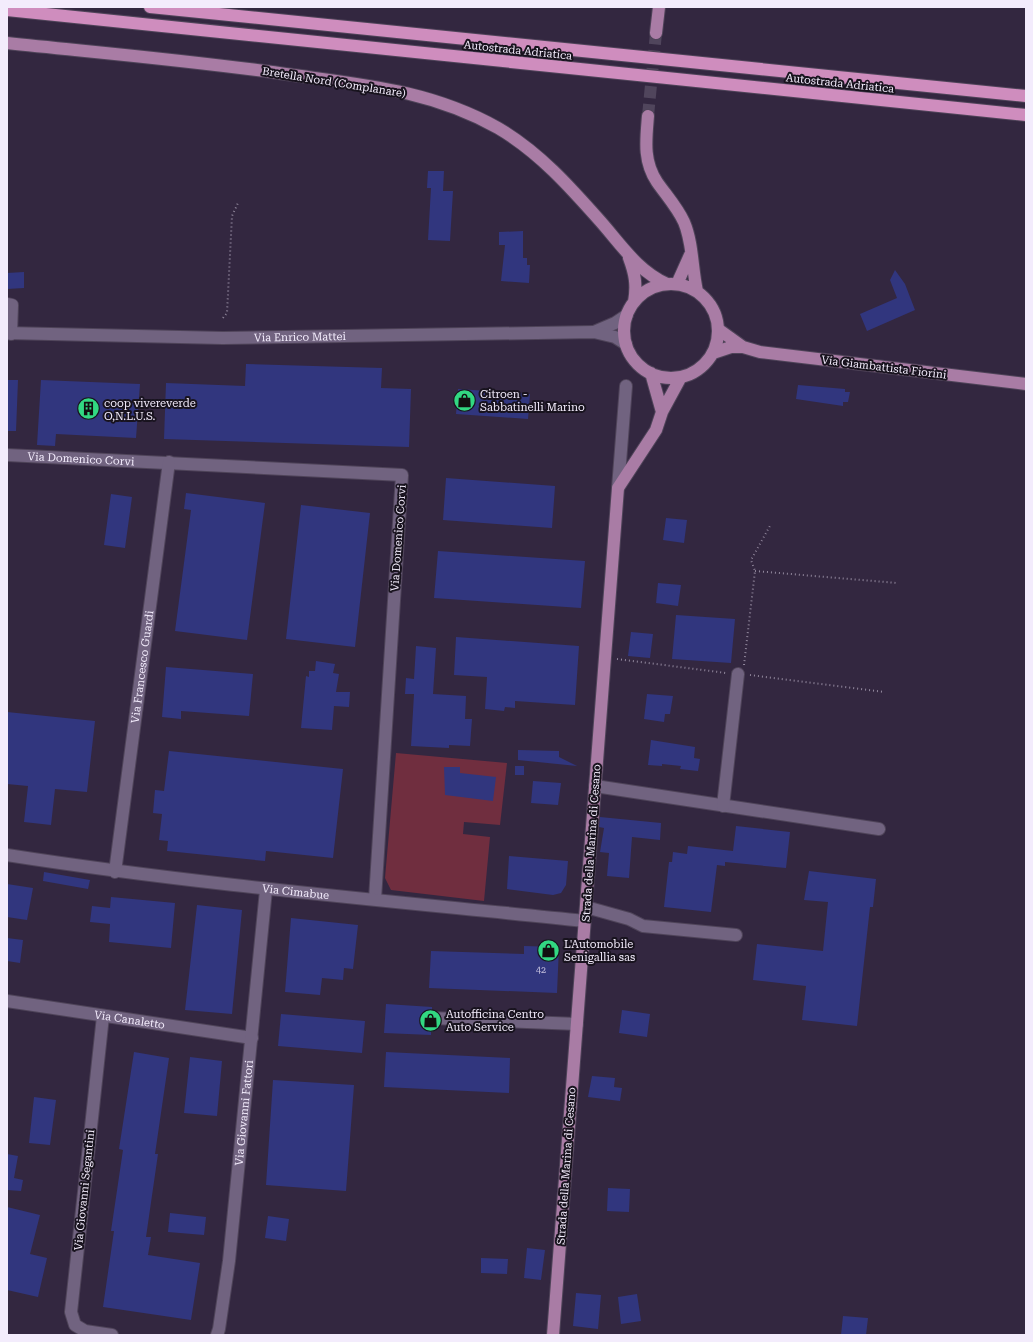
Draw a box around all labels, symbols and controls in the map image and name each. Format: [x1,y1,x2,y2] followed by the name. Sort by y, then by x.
[463,38,573,63] street label: Autostrada Adriatica
[261,65,407,100] street label: Bretella Nord (Complanare)
[785,71,895,96] street label: Autostrada Adriatica
[254,330,346,344] street label: Via Enrico Mattei
[821,353,948,382] street label: Via Giambattista Fiorini
[452,387,478,413] shop icon: Citroen - Sabbatinelli Marino
[480,388,585,414] place label: Citroen - Sabbatinelli Marino
[76,396,102,422] building icon: coop vivereverde O,N.L.U.S.
[104,397,196,423] place label: coop vivereverde O,N.L.U.S.
[27,450,135,468] street label: Via Domenico Corvi
[388,484,409,592] street label: Via Domenico Corvi
[129,609,156,724] street label: Via Francesco Guardi
[580,764,604,922] street label: Strada della Marina di Cesano
[261,882,330,902] street label: Via Cimabue
[536,937,562,963] shop icon: L'Automobile Senigallia sas
[564,938,635,964] place label: L'Automobile Senigallia sas
[536,965,546,975] house number: 42
[417,1007,443,1033] shop icon: Autofficina Centro Auto Service
[93,1008,166,1032] street label: Via Canaletto
[446,1008,544,1034] place label: Autofficina Centro Auto Service
[233,1059,256,1166] street label: Via Giovanni Fattori
[555,1087,579,1245] street label: Strada della Marina di Cesano
[72,1129,97,1251] street label: Via Giovanni Segantini

